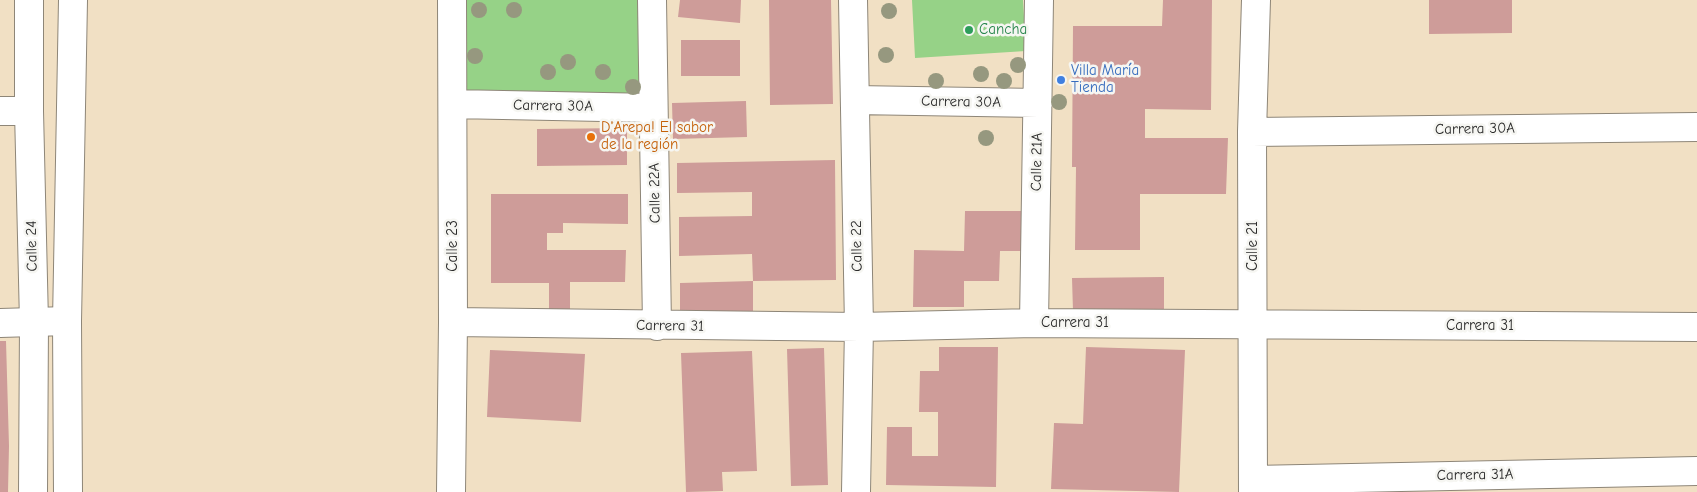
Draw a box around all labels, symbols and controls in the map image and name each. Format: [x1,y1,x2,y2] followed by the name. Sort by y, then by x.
[979,21,1027,39] place label: Cancha
[963,24,975,36] marker: Cancha
[1071,62,1139,97] place label: Villa María Tienda
[1055,74,1067,86] marker: Villa María Tienda
[921,92,1001,112] street label: Carrera 30A
[513,96,593,116] street label: Carrera 30A
[601,119,713,154] place label: D'Arepa! El sabor de la región
[1435,119,1515,139] street label: Carrera 30A
[585,131,597,143] marker: D'Arepa! El sabor de la región
[1027,133,1047,191] street label: Calle 21A
[645,163,665,223] street label: Calle 22A
[23,220,41,272] street label: Calle 24
[444,220,462,272] street label: Calle 23
[848,220,866,272] street label: Calle 22
[1244,221,1262,271] street label: Calle 21
[1041,314,1109,332] street label: Carrera 31
[636,316,704,336] street label: Carrera 31
[1446,317,1514,335] street label: Carrera 31
[1436,465,1514,485] street label: Carrera 31A

